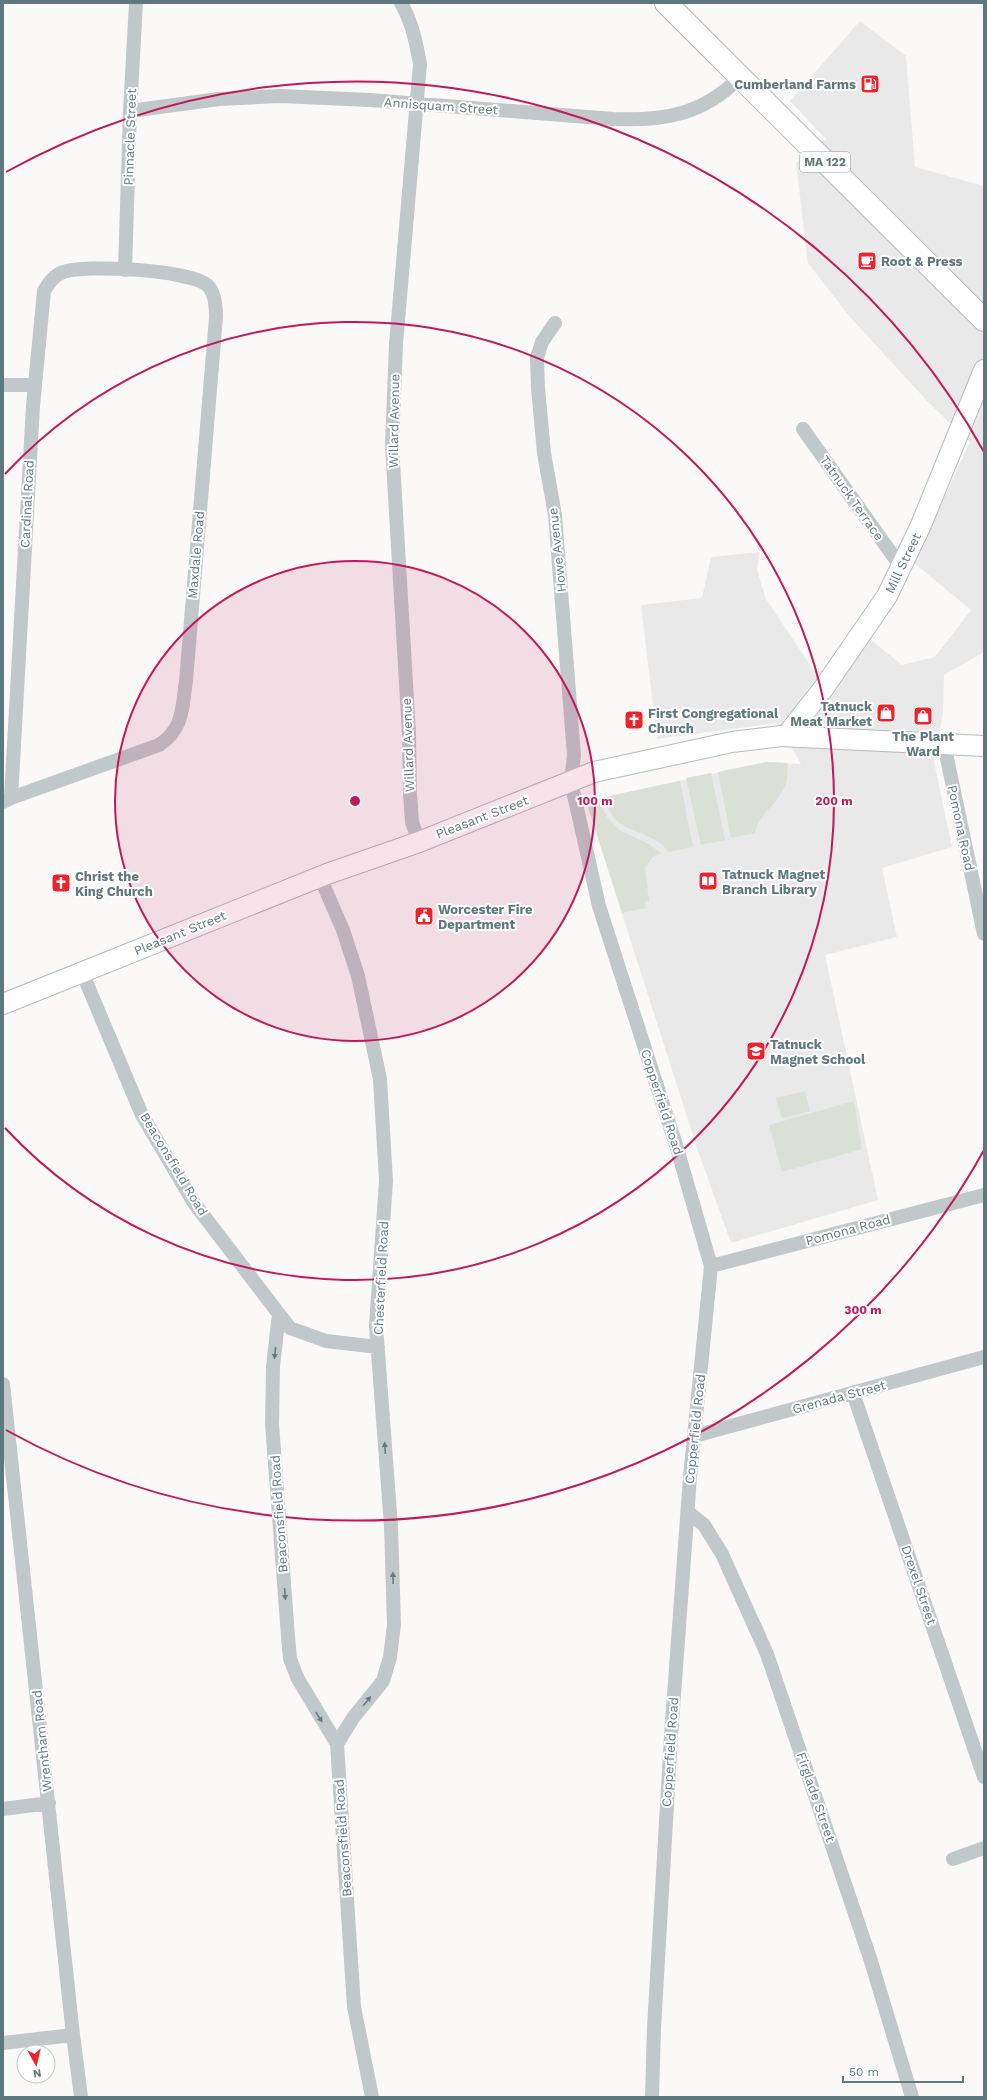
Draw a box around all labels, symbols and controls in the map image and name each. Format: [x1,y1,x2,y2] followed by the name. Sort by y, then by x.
[859,73,881,95] fuel station icon: Cumberland Farms
[734,77,856,92] place label: Cumberland Farms
[121,88,139,186] street label: Pinnacle Street
[383,95,499,118] street label: Annisquam Street
[800,152,850,172] road number: MA 122
[856,250,878,272] cafe icon: Root & Press
[881,254,963,269] place label: Root & Press
[386,374,402,468] street label: Willard Avenue
[817,453,887,543] street label: Tatnuck Terrace
[17,460,37,548] street label: Cardinal Road
[545,507,569,593] street label: Howe Avenue
[185,510,207,600] street label: Maxdale Road
[882,530,924,596] street label: Mill Street
[399,698,417,792] street label: Willard Avenue
[790,699,873,729] place label: Tatnuck Meat Market
[875,702,897,724] shop icon: Tatnuck Meat Market
[912,705,934,727] shop icon: The Plant Ward
[648,706,779,736] place label: First Congregational Church
[623,709,645,731] church icon: First Congregational Church
[892,729,954,759] place label: The Plant Ward
[945,784,977,872] street label: Pomona Road
[434,792,531,842] street label: Pleasant Street
[348,794,362,808] centre of rings
[577,794,613,808] text: 100 m
[815,794,853,808] text: 200 m
[722,867,826,897] place label: Tatnuck Magnet Branch Library
[75,869,153,899] place label: Christ the King Church
[697,870,719,892] library icon: Tatnuck Magnet Branch Library
[50,872,72,894] church icon: Christ the King Church
[438,902,533,932] place label: Worcester Fire Department
[413,905,435,927] public building icon: Worcester Fire Department
[132,907,229,958] street label: Pleasant Street
[770,1037,866,1067] place label: Tatnuck Magnet School
[745,1040,767,1062] school or university icon: Tatnuck Magnet School
[638,1047,686,1157] street label: Copperfield Road
[137,1110,211,1218] street label: Beaconsfield Road
[804,1211,892,1249] street label: Pomona Road
[371,1221,391,1335] street label: Chesterfield Road
[844,1303,882,1317] text: 300 m
[271,1347,278,1359] one-way arrow
[682,1373,708,1485] street label: Copperfield Road
[791,1377,888,1417] street label: Grenada Street
[382,1442,389,1454] one-way arrow
[267,1455,291,1573] street label: Beaconsfield Road
[898,1543,940,1627] street label: Drexel Street
[389,1572,396,1584] one-way arrow
[281,1588,288,1600] one-way arrow
[29,1689,55,1793] street label: Wrentham Road
[363,1695,371,1706] one-way arrow
[659,1697,681,1807] street label: Copperfield Road
[316,1711,323,1723] one-way arrow
[794,1750,839,1844] street label: Firglade Street
[331,1779,355,1897] street label: Beaconsfield Road
[16,2044,56,2084] north arrow
[843,2058,963,2084] scale bar
[849,2065,879,2079] text: 50 m
[32,2066,42,2080] text: N

